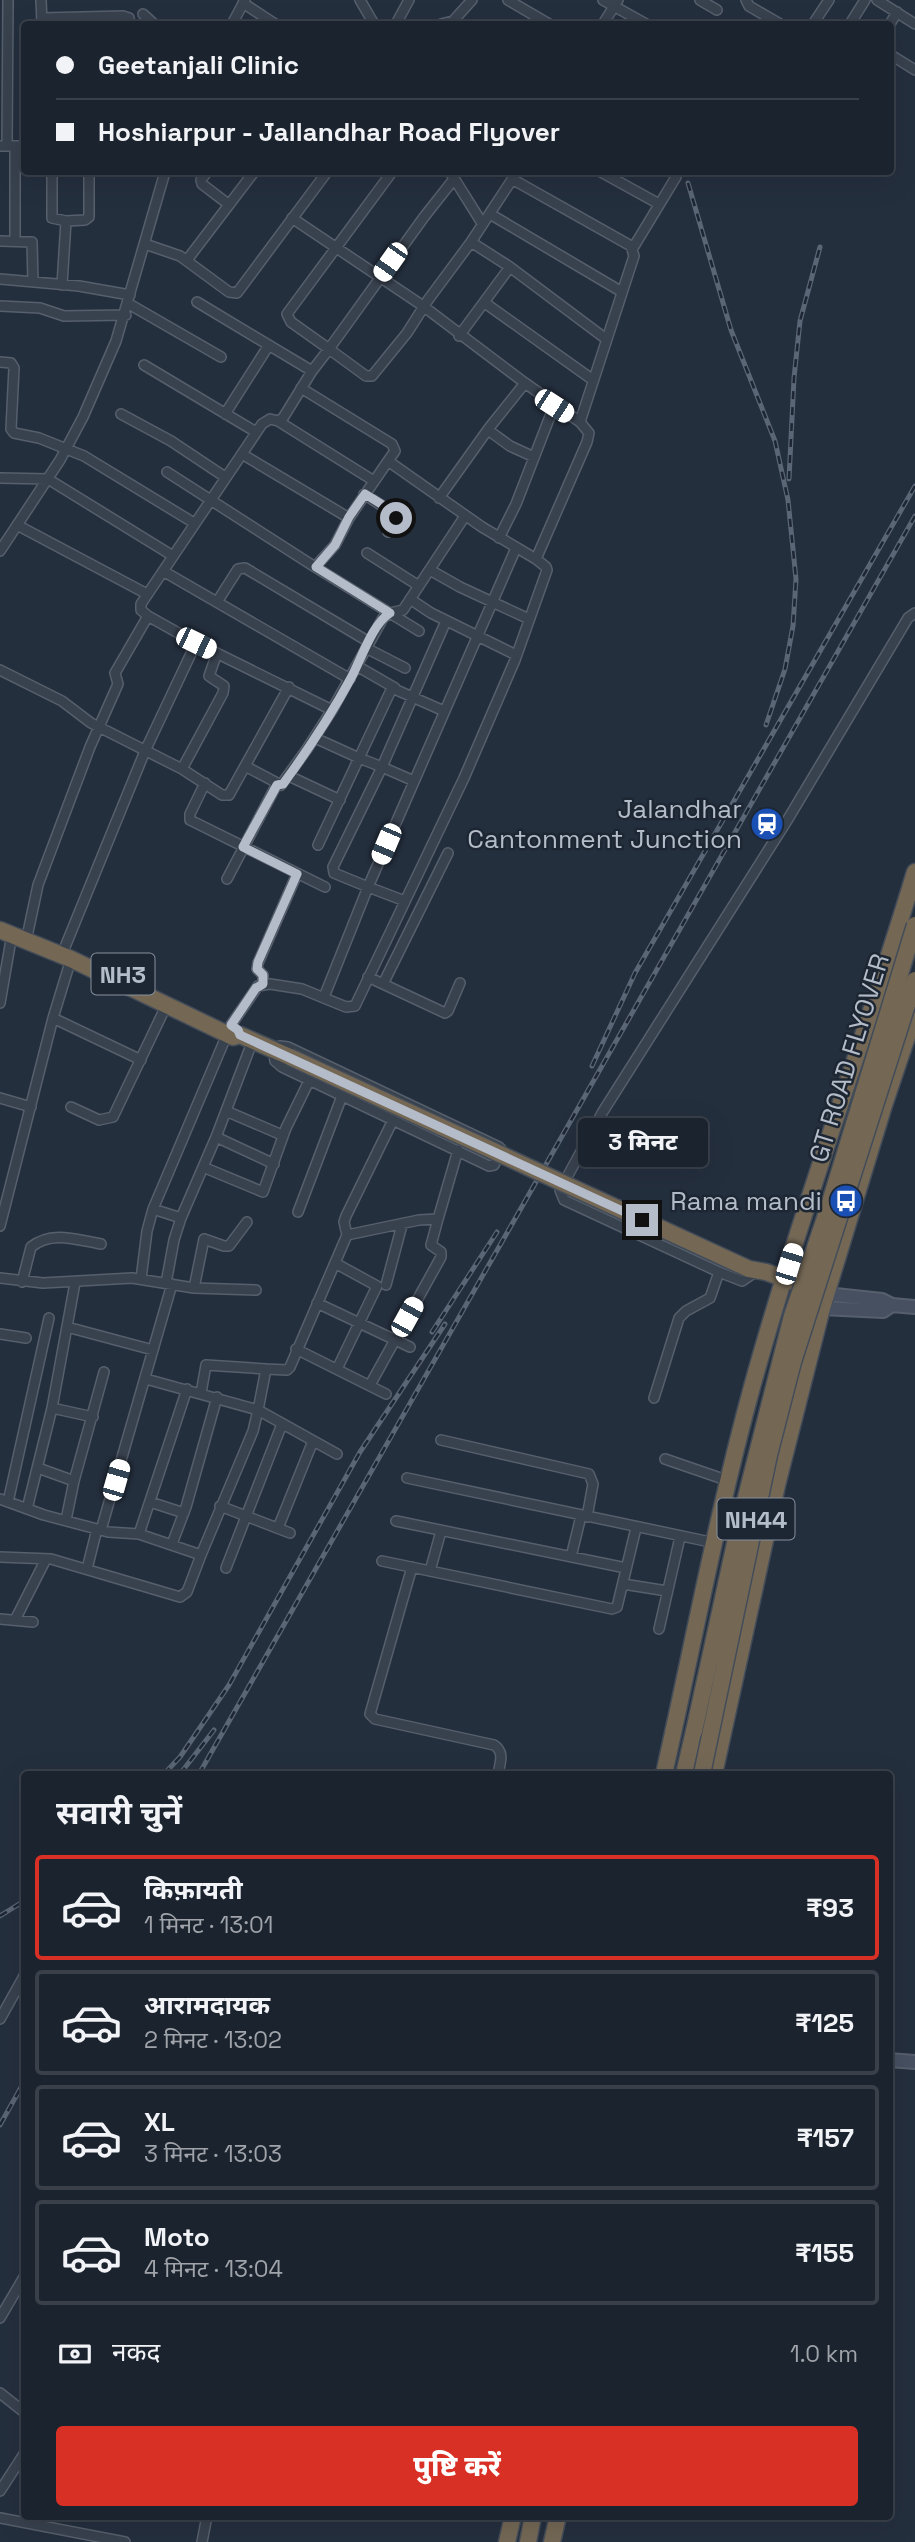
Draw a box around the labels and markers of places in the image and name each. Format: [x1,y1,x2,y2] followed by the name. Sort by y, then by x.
[467,792,742,856] place label: Jalandhar Cantonment Junction
[748,805,786,843] station icon: Jalandhar Cantonment Junction
[827,1182,865,1220] bus stop icon: Rama mandi
[670,1184,822,1218] place label: Rama mandi

